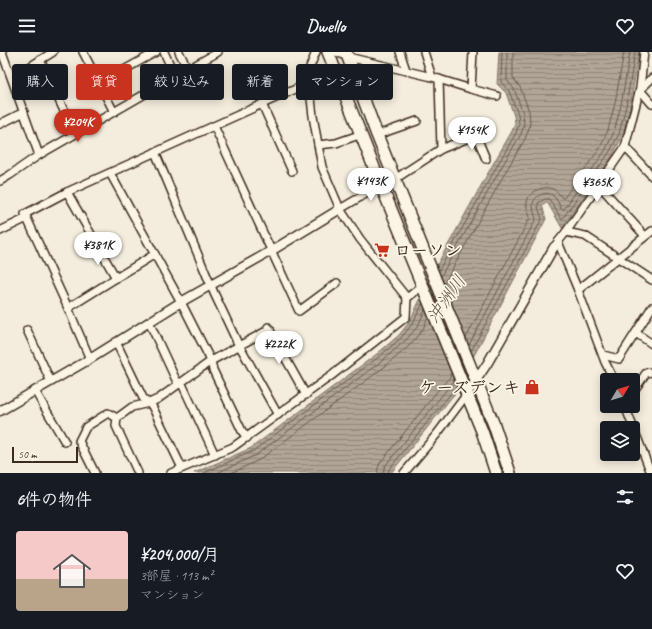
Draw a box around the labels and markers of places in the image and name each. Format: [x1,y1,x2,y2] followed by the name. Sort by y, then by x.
[50,109,106,143] pin: ¥204K
[444,117,500,151] pin: ¥154K
[343,168,399,202] pin: ¥143K
[569,169,625,203] pin: ¥365K
[70,232,126,266] pin: ¥381K
[394,240,462,261] place label: ローソン
[373,241,391,259] supermarket icon: ローソン
[251,331,307,365] pin: ¥222K
[419,377,520,398] place label: ケーズデンキ
[523,378,541,396] shop icon: ケーズデンキ

